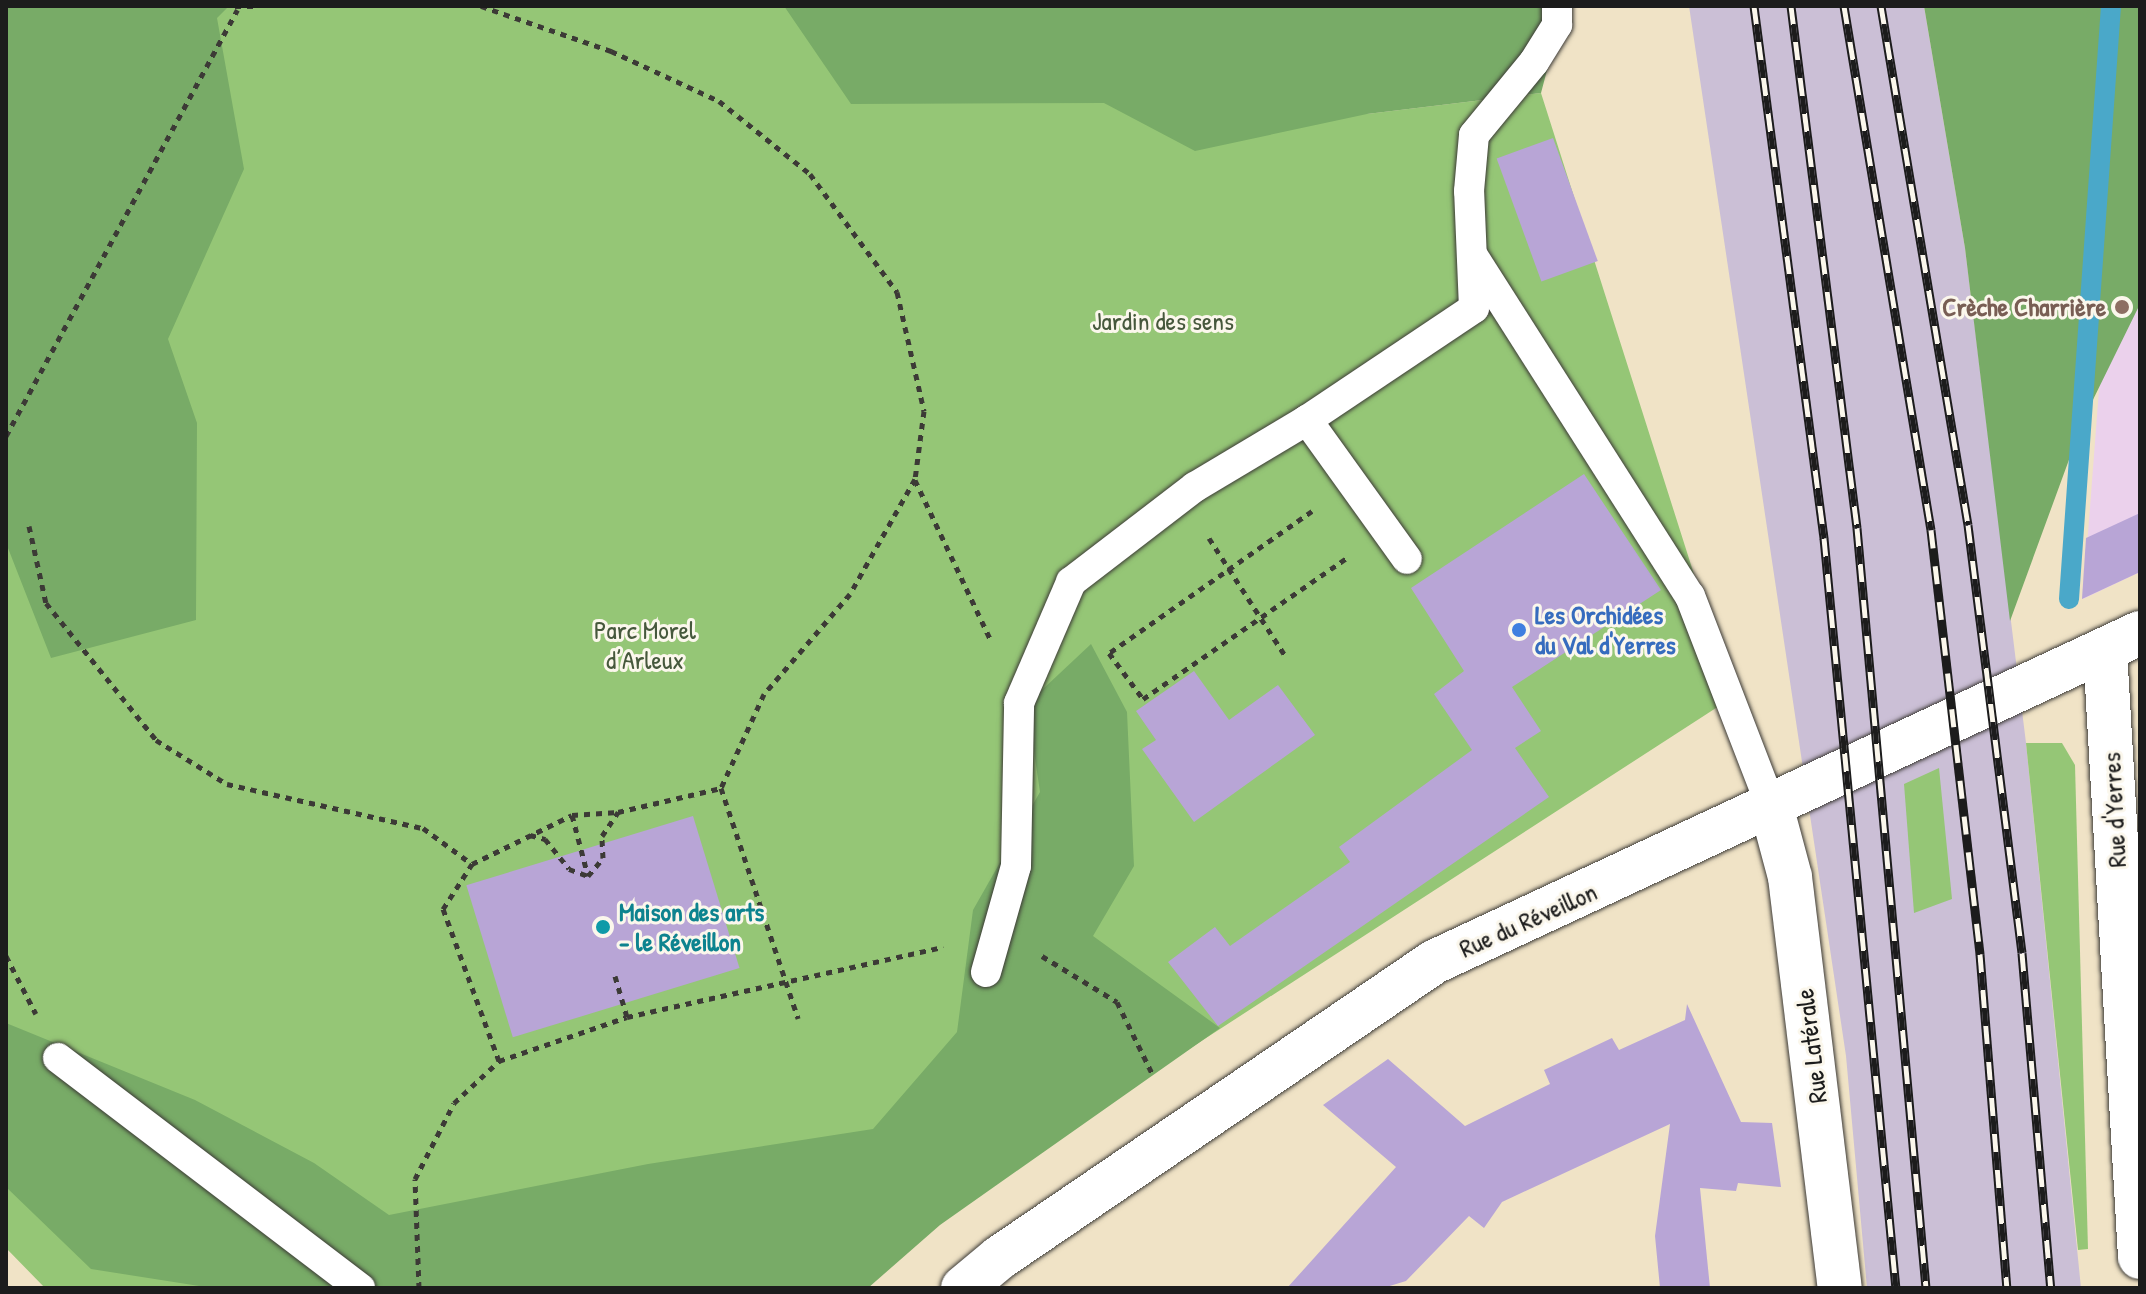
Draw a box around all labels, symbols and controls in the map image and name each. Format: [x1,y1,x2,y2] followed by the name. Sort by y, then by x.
[1942,291,2106,323] place label: Crèche Charrière
[2113,298,2131,316] marker: Crèche Charrière
[1092,305,1234,337] park label: Jardin des sens
[1535,599,1676,660] place label: Les Orchidées du Val d'Yerres
[594,614,696,676] park label: Parc Morel d’Arleux
[1510,621,1528,639] marker: Les Orchidées du Val d'Yerres
[2095,752,2133,868] street label: Rue d'Yerres
[1454,876,1602,964] street label: Rue du Réveillon
[619,896,764,958] place label: Maison des arts - le Réveillon
[594,918,612,936] marker: Maison des arts - le Réveillon
[1788,987,1834,1105] street label: Rue Latérale

